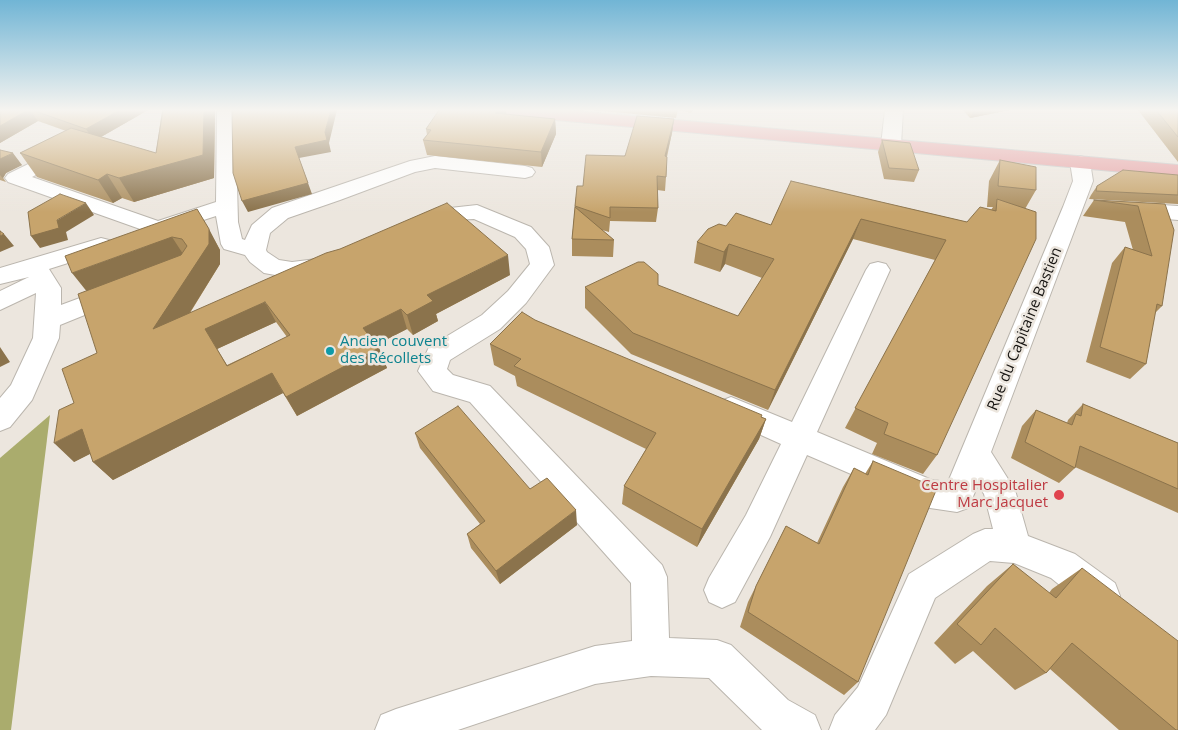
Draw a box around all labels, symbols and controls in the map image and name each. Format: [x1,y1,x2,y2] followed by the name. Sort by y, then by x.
[984,245,1066,413] street label: Rue du Capitaine Bastien
[340,333,447,368] place label: Ancien couvent des Récollets
[324,345,336,357] marker: Ancien couvent des Récollets
[921,477,1048,512] place label: Centre Hospitalier Marc Jacquet
[1052,488,1066,502] marker: Centre Hospitalier Marc Jacquet

